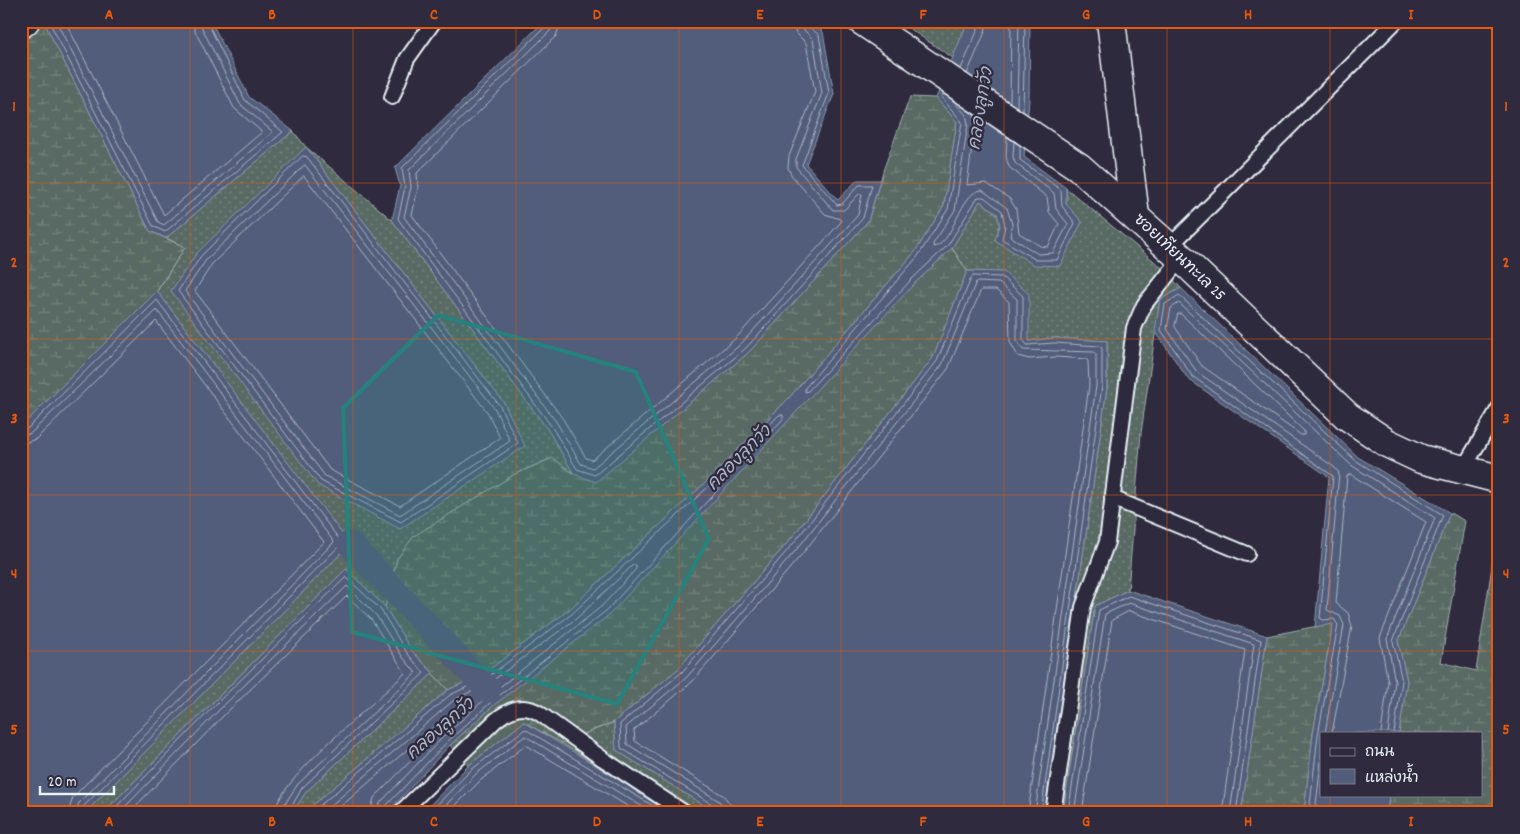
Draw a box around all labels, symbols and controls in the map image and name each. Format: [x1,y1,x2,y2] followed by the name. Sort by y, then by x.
[105,4,114,27] text: A
[268,4,276,27] text: B
[430,4,438,27] text: C
[593,4,602,27] text: D
[756,4,764,27] text: E
[919,4,927,27] text: F
[1082,4,1090,27] text: G
[1244,4,1252,27] text: H
[1409,4,1415,27] text: I
[963,64,1001,152] water label: คลองลูกวัว
[12,96,16,119] text: 1
[1504,96,1508,119] text: 1
[1128,208,1231,307] street label: ซอยเทียนทะเล 25
[11,252,18,275] text: 2
[1503,252,1510,275] text: 2
[10,408,18,431] text: 3
[1502,408,1510,431] text: 3
[702,420,779,497] water label: คลองลูกวัว
[11,563,17,586] text: 4
[1503,563,1509,586] text: 4
[401,692,482,767] water label: คลองลูกวัว
[10,719,18,742] text: 5
[1502,719,1510,742] text: 5
[1320,732,1482,796] legend
[1365,742,1394,764] text: ถนน
[1365,763,1419,790] text: แหล่งน้ำ
[40,764,114,796] scale bar
[48,772,76,794] text: 20 m
[105,811,114,834] text: A
[268,811,276,834] text: B
[430,811,438,834] text: C
[593,811,602,834] text: D
[756,811,764,834] text: E
[919,811,927,834] text: F
[1082,811,1090,834] text: G
[1244,811,1252,834] text: H
[1409,811,1415,834] text: I

